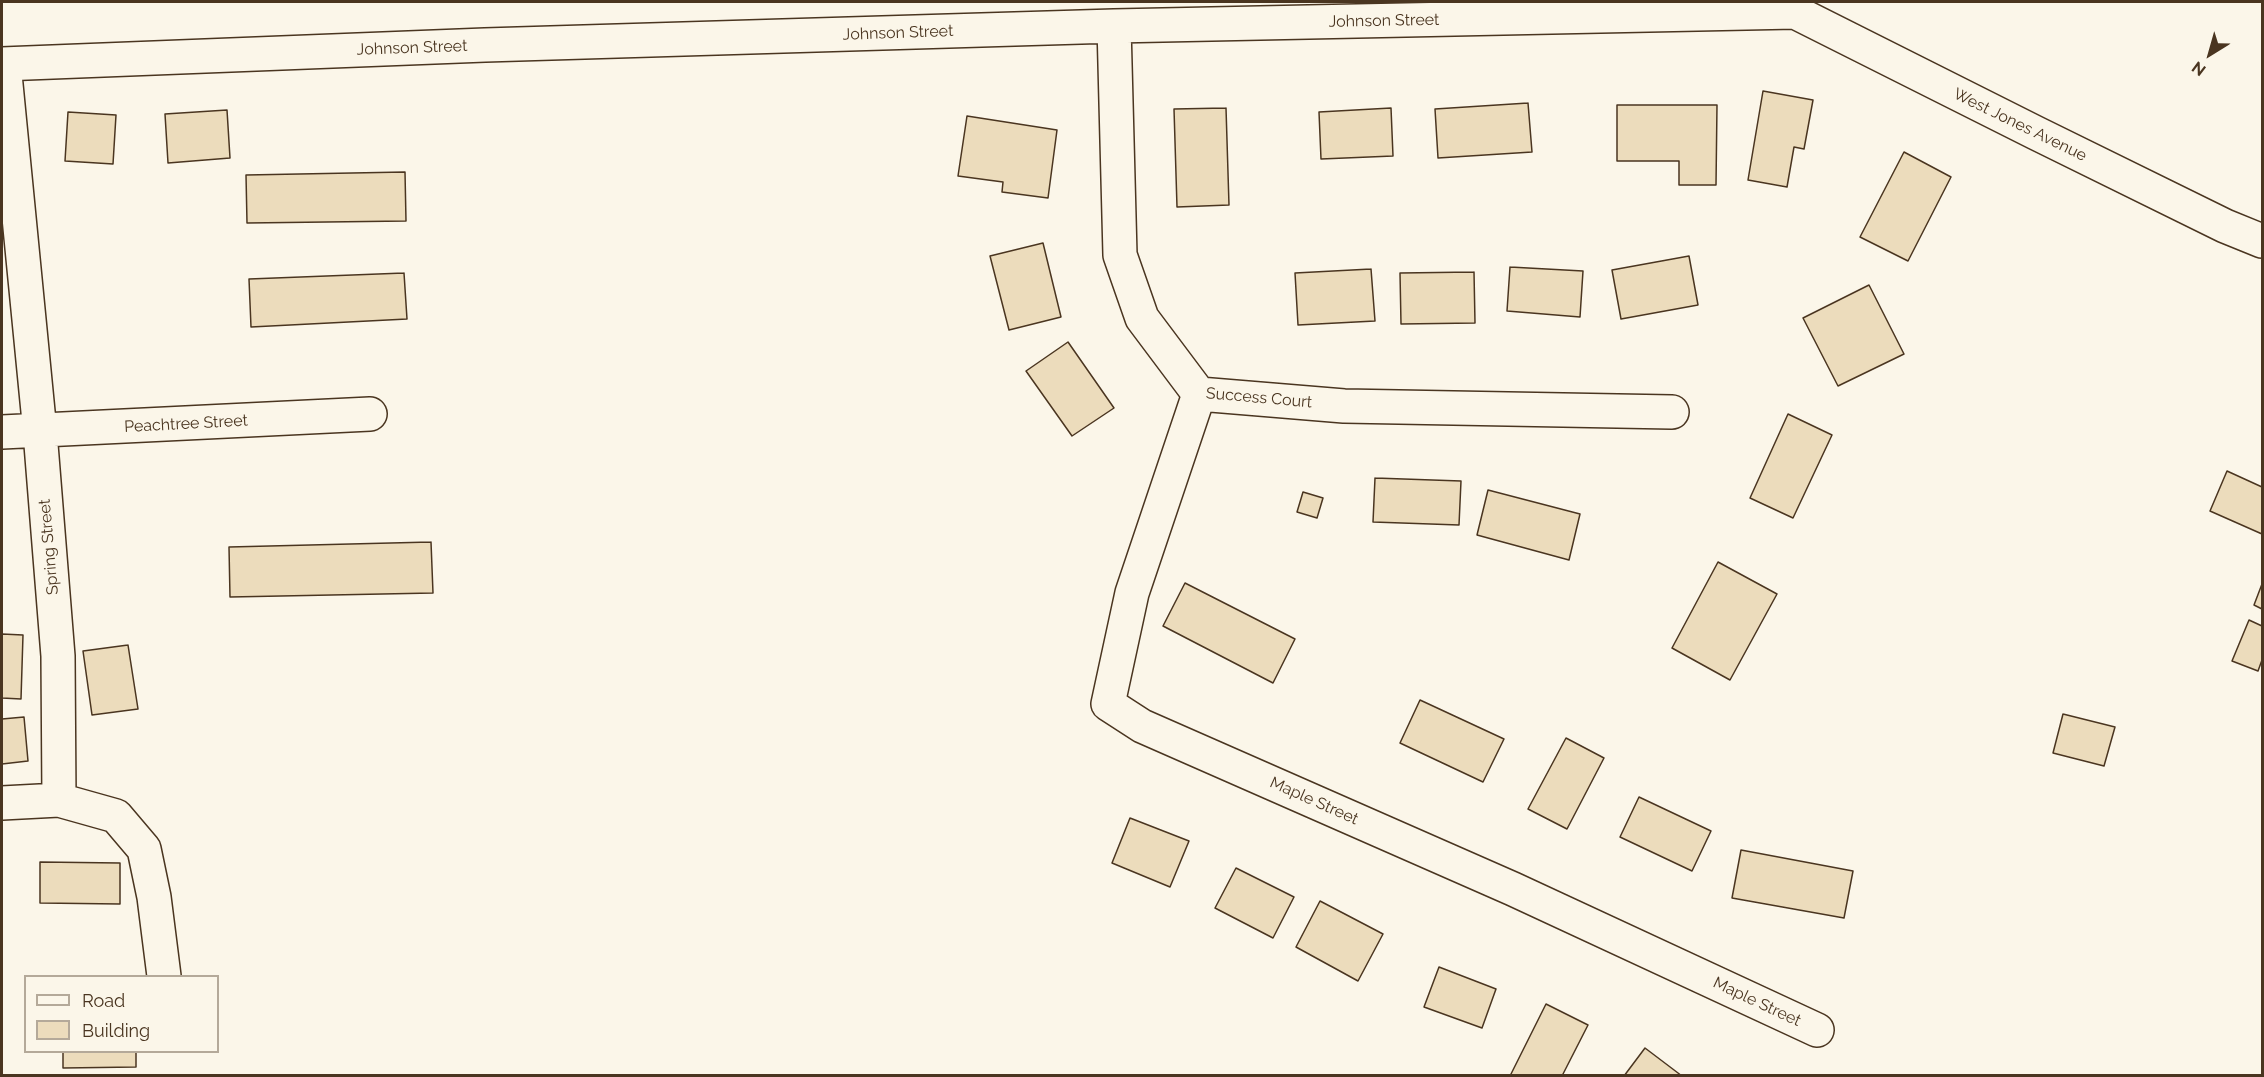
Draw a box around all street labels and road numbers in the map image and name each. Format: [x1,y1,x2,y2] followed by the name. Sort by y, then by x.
[1328,10,1440,32] street label: Johnson Street
[842,21,954,45] street label: Johnson Street
[356,36,468,60] street label: Johnson Street
[1950,84,2090,166] street label: West Jones Avenue
[1205,384,1313,412] street label: Success Court
[124,411,248,437] street label: Peachtree Street
[35,498,63,596] street label: Spring Street
[1267,773,1361,829] street label: Maple Street
[1710,973,1804,1031] street label: Maple Street

